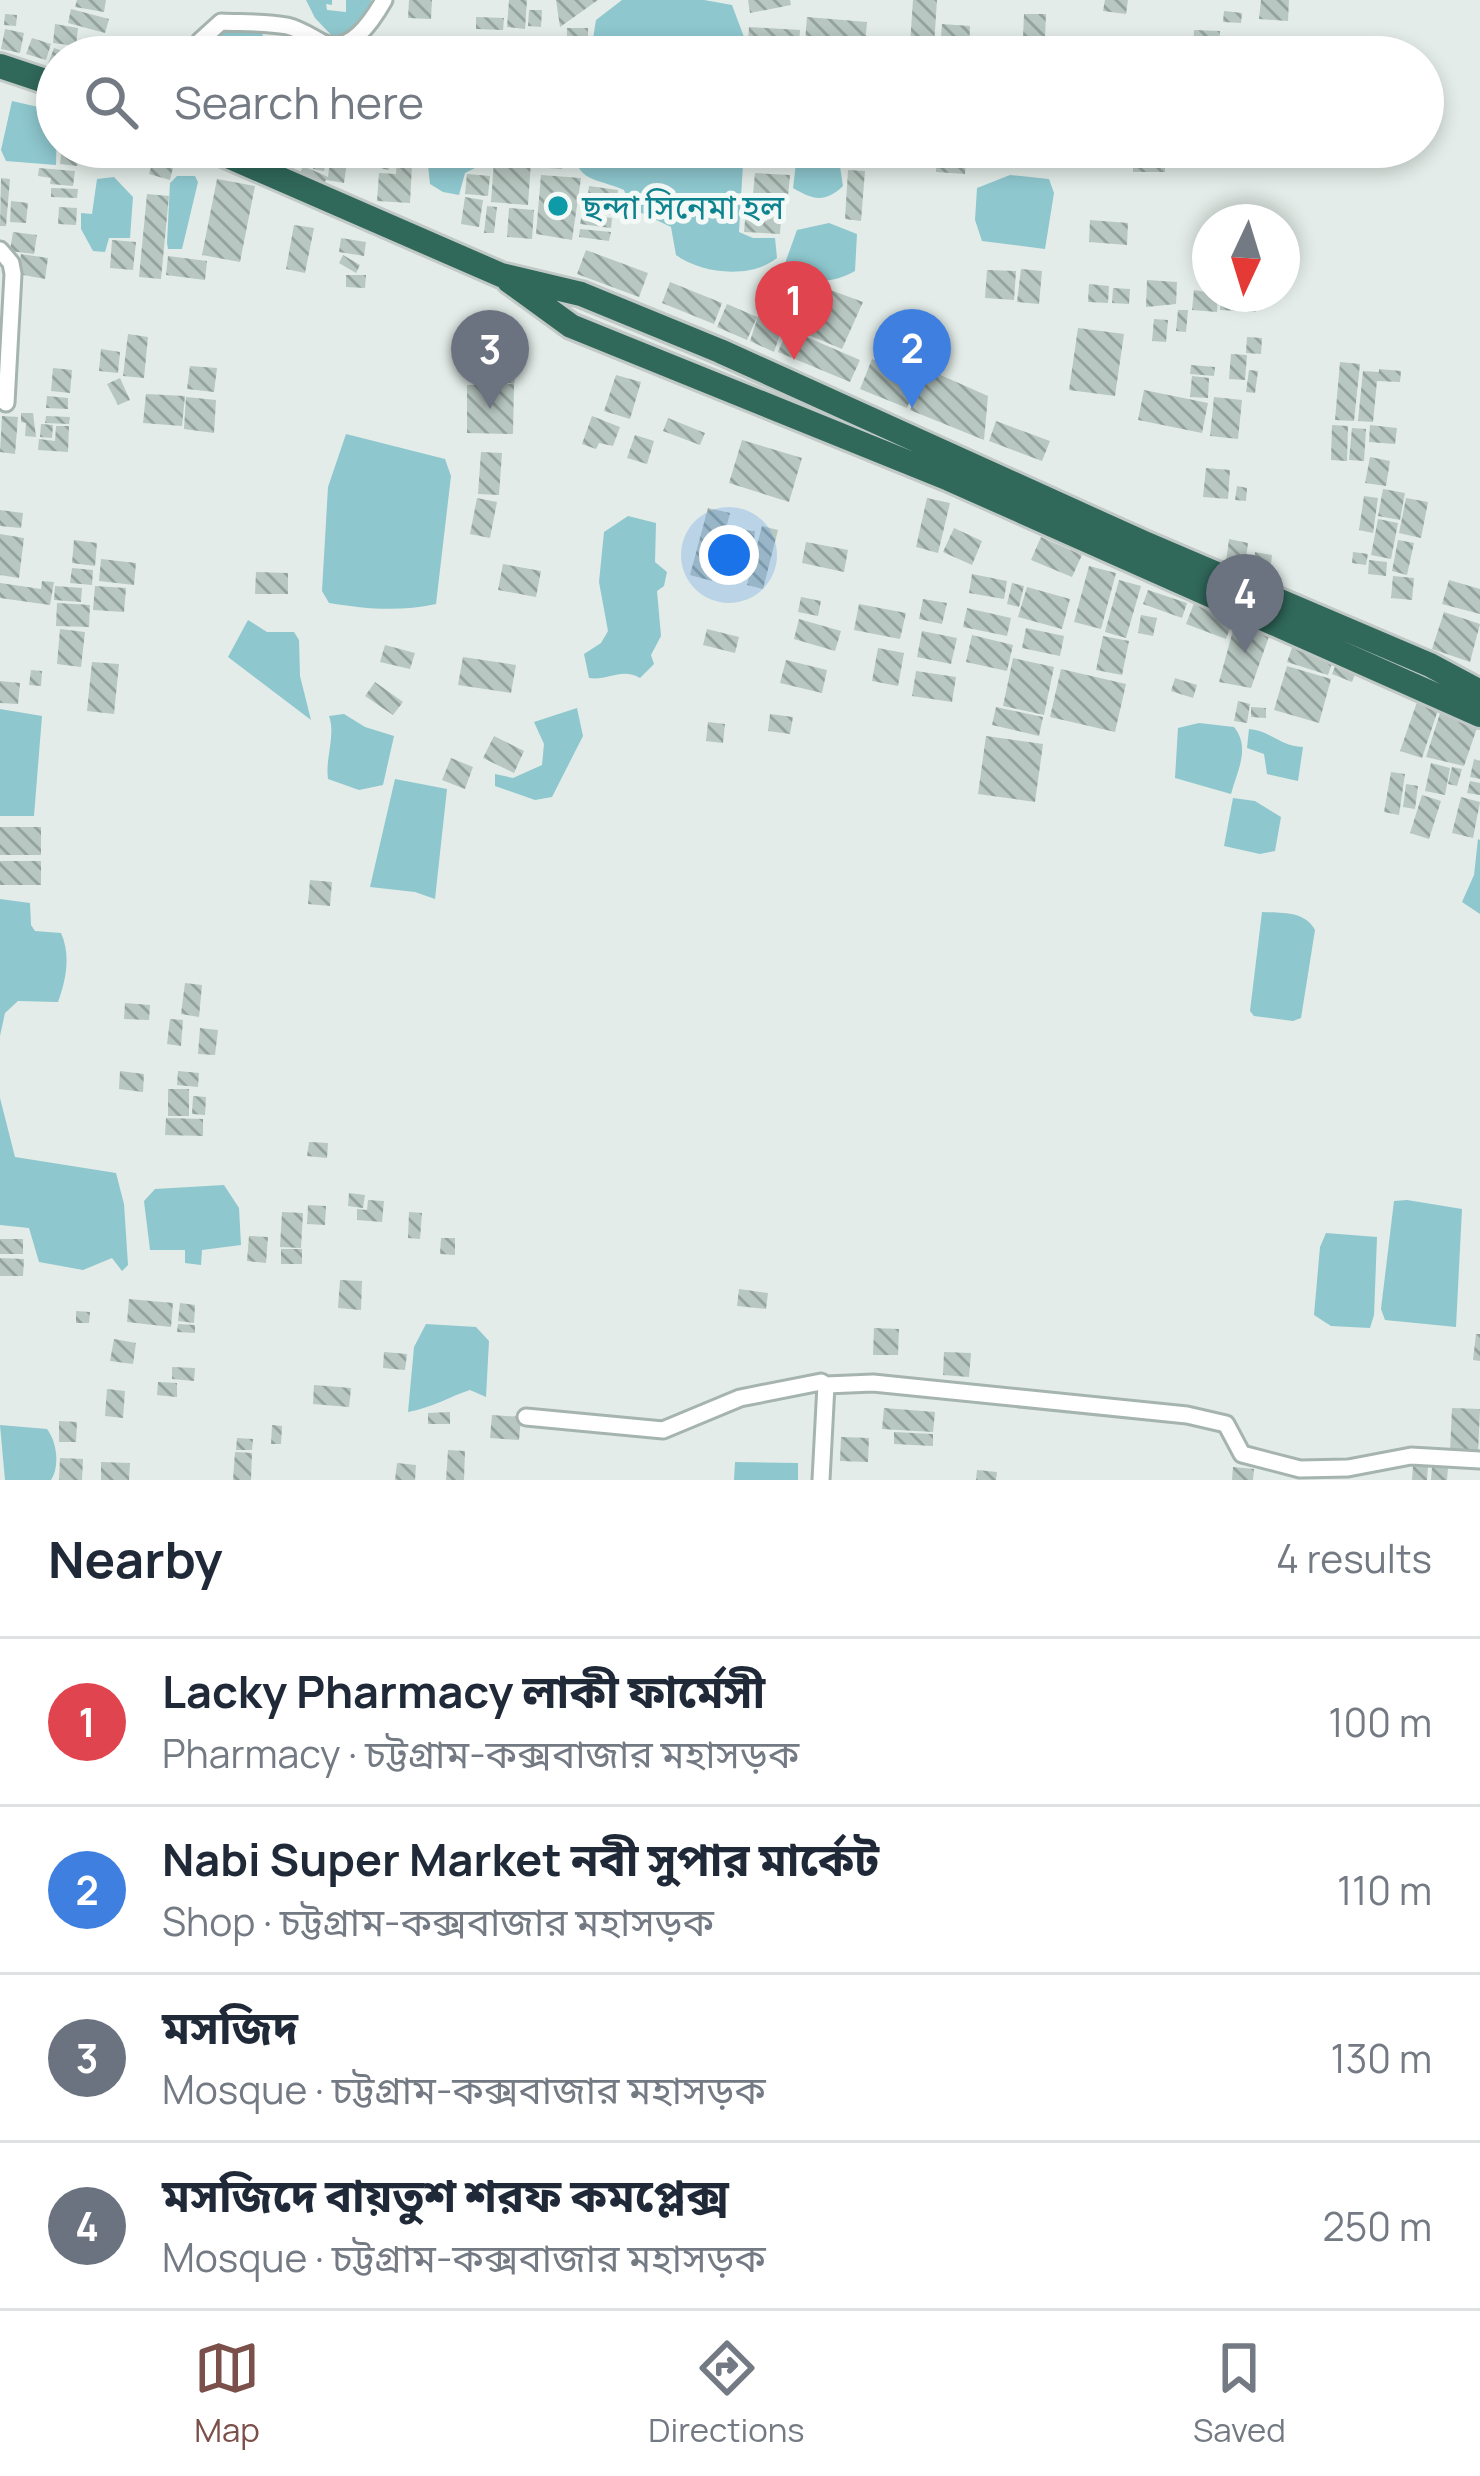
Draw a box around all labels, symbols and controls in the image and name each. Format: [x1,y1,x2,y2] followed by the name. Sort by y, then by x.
[36,36,1444,168] search box
[78,69,144,135] icon: search
[174,71,424,133] text: Search here
[581,184,785,229] place label: ছন্দা সিনেমা হল
[545,193,571,219] marker: ছন্দা সিনেমা হল
[1192,204,1300,312] north arrow
[755,261,833,360] pin: 1
[873,309,951,408] pin: 2
[451,310,529,409] pin: 3
[699,525,759,585] your location
[1206,554,1284,653] pin: 4
[48,1524,223,1593] text: Nearby
[1276,1531,1432,1585] text: 4 results
[162,1660,765,1722] text: Lacky Pharmacy লাকী ফার্মেসী
[78,1695,96,1749] text: 1
[1328,1695,1432,1749] text: 100 m
[162,1726,799,1780] text: Pharmacy · চট্টগ্রাম-কক্সবাজার মহাসড়ক
[162,1828,879,1890] text: Nabi Super Market নবী সুপার মার্কেট
[75,1863,99,1917] text: 2
[1337,1863,1432,1917] text: 110 m
[162,1894,714,1948] text: Shop · চট্টগ্রাম-কক্সবাজার মহাসড়ক
[162,1996,298,2058] text: মসজিদ
[76,2031,98,2085] text: 3
[1331,2031,1432,2085] text: 130 m
[162,2062,766,2116] text: Mosque · চট্টগ্রাম-কক্সবাজার মহাসড়ক
[162,2164,729,2226] text: মসজিদে বায়তুশ শরফ কমপ্লেক্স
[75,2199,99,2253] text: 4
[1323,2199,1432,2253] text: 250 m
[162,2230,766,2284] text: Mosque · চট্টগ্রাম-কক্সবাজার মহাসড়ক
[194,2335,260,2452] tab: Map
[648,2335,805,2452] tab: Directions
[1193,2335,1286,2452] tab: Saved

